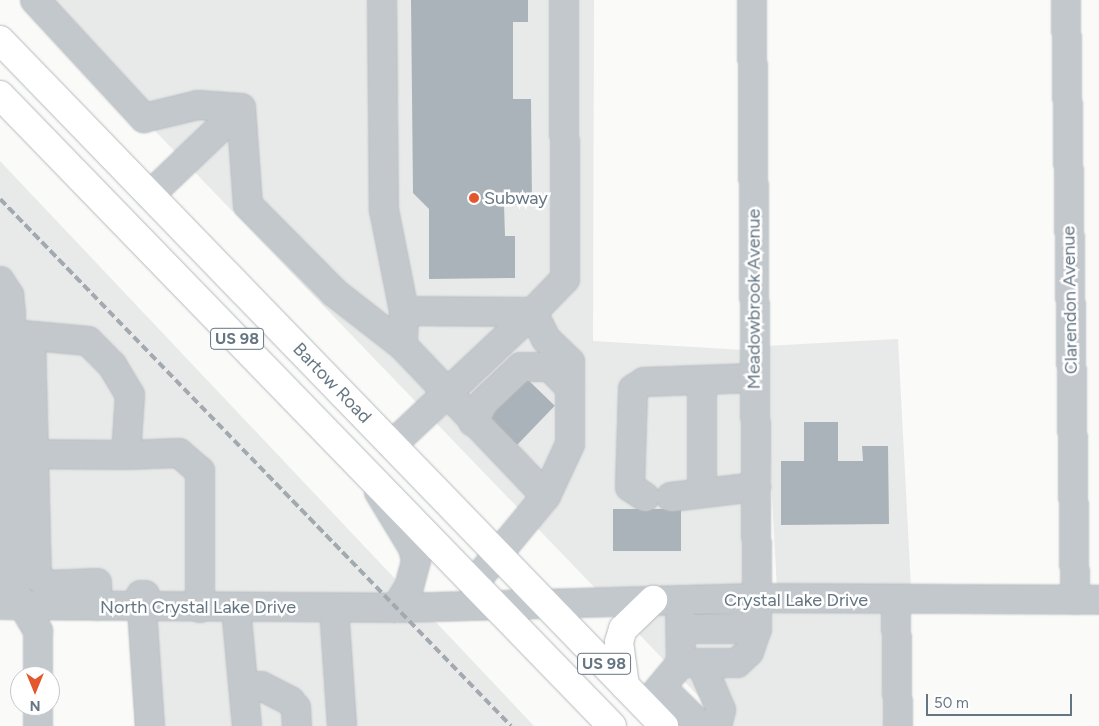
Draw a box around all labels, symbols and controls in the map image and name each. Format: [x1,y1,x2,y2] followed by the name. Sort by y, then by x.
[484,187,548,209] place label: Subway
[468,192,480,204] marker: Subway
[743,209,765,389] street label: Meadowbrook Avenue
[1058,226,1082,374] street label: Clarendon Avenue
[210,326,264,352] road number: US 98
[288,338,376,428] street label: Bartow Road
[724,589,868,611] street label: Crystal Lake Drive
[100,596,296,618] street label: North Crystal Lake Drive
[576,651,632,678] road number: US 98
[10,666,60,716] north arrow
[929,684,1075,716] scale bar
[934,694,969,712] text: 50 m
[30,697,40,714] text: N

